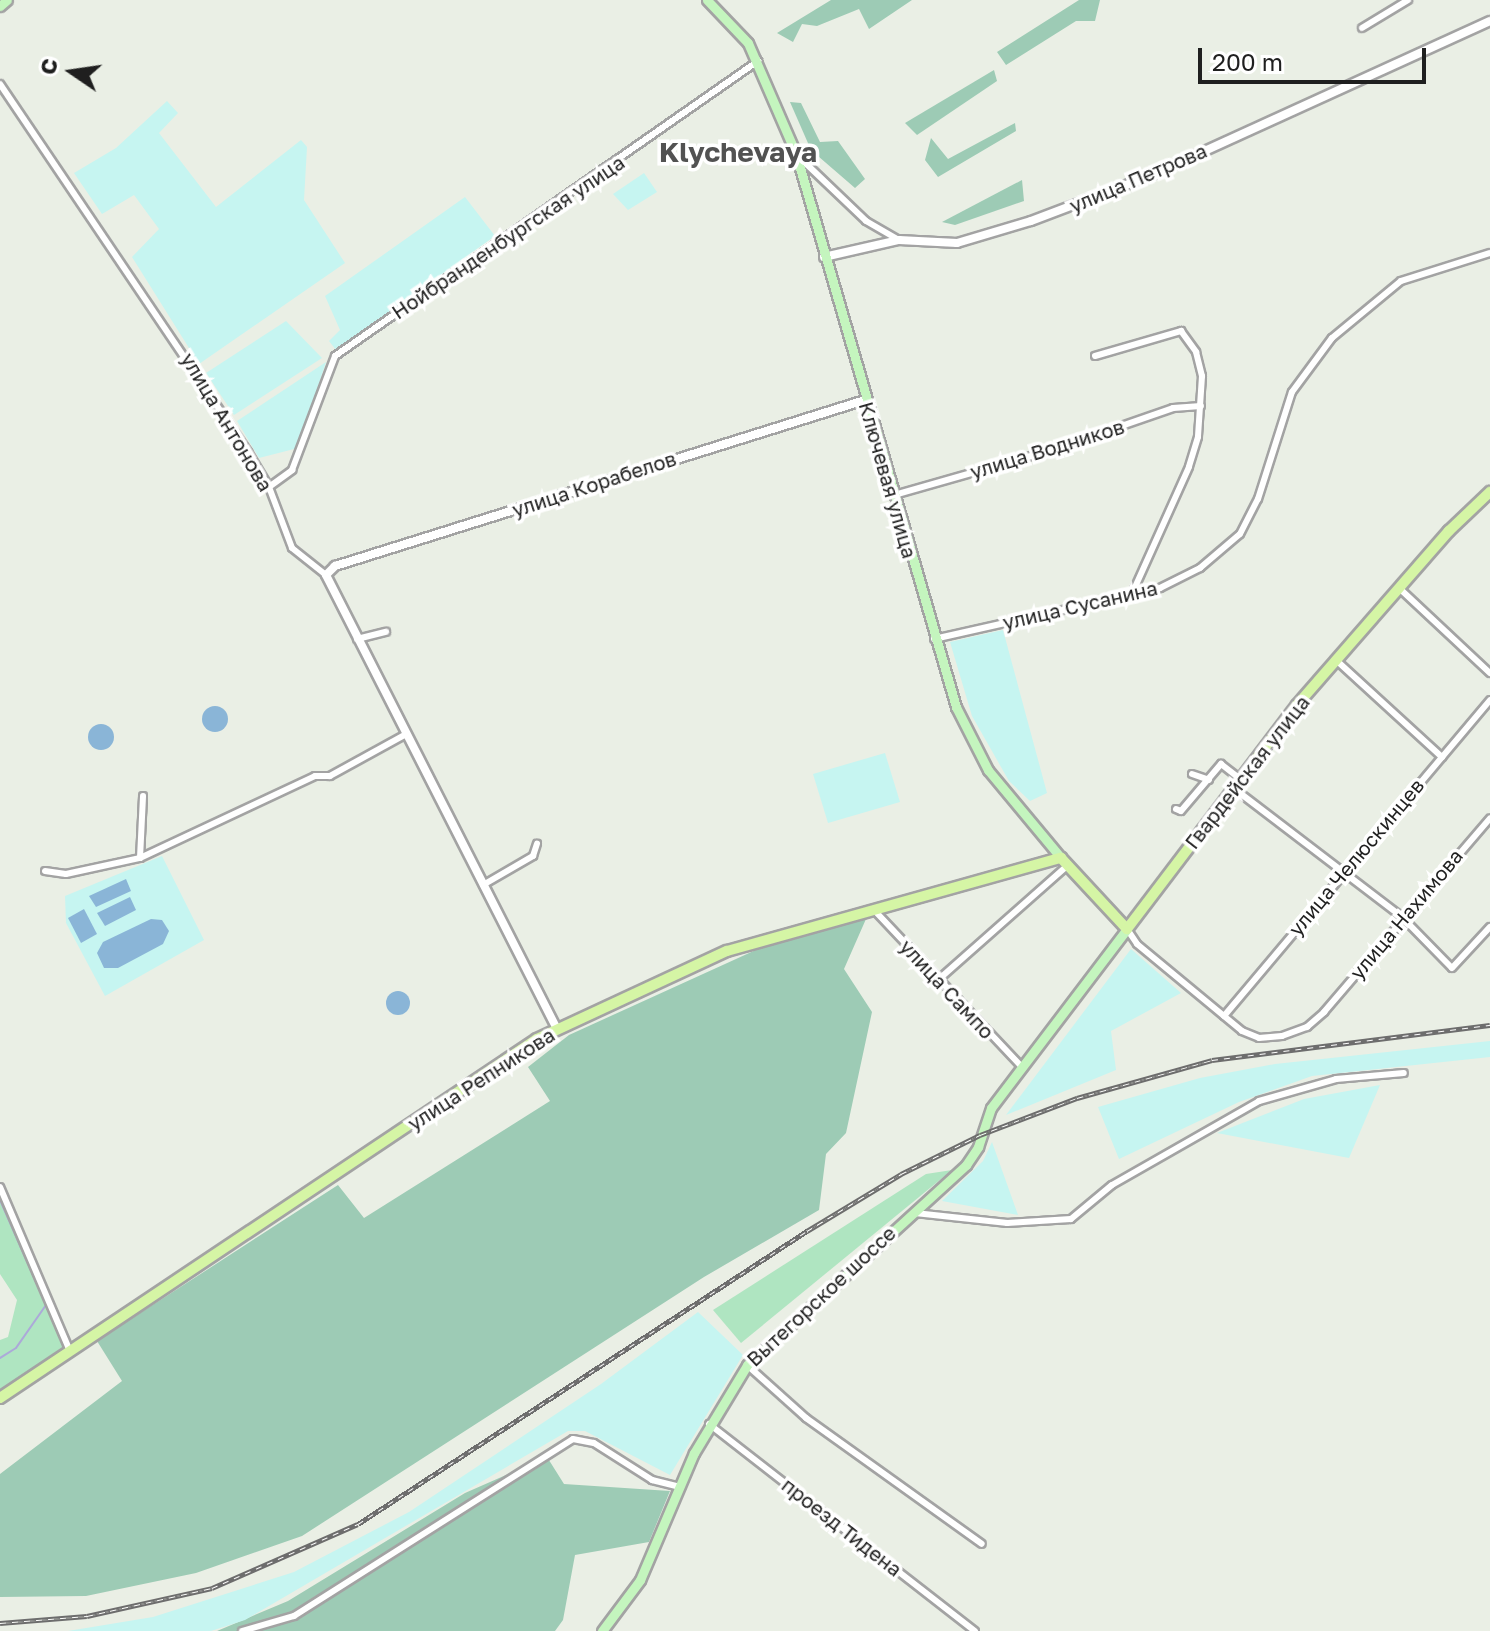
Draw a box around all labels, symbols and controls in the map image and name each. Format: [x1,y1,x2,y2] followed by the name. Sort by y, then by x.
[32,32,112,112] north arrow
[1202,32,1430,82] scale bar
[1212,47,1283,76] text: 200 m
[33,56,63,77] text: С
[659,135,817,169] district label: Klychevaya
[1066,138,1210,218] street label: улица Петрова
[387,150,629,324] street label: Нойбранденбургская улица
[176,348,278,496] street label: улица Антонова
[854,399,922,561] street label: Ключевая улица
[967,414,1127,484] street label: улица Водников
[509,446,679,522] street label: улица Корабелов
[1000,576,1160,634] street label: улица Сусанина
[1180,690,1314,854] street label: Гвардейская улица
[1283,774,1429,940] street label: улица Челюскинцев
[1345,844,1467,984] street label: улица Нахимова
[895,934,999,1044] street label: улица Сампо
[403,1023,559,1135] street label: улица Репникова
[742,1221,900,1371] street label: Вытегорское шоссе
[777,1473,907,1581] street label: проезд Тидена

